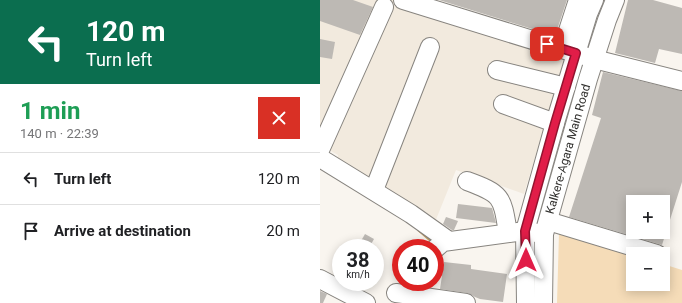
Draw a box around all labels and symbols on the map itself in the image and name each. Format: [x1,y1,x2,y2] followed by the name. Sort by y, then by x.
[530,27,564,61] pin
[543,82,593,216] street label: Kalkere-Agara Main Road
[392,239,444,291] speed limit sign: 40
[505,239,547,281] position arrow

